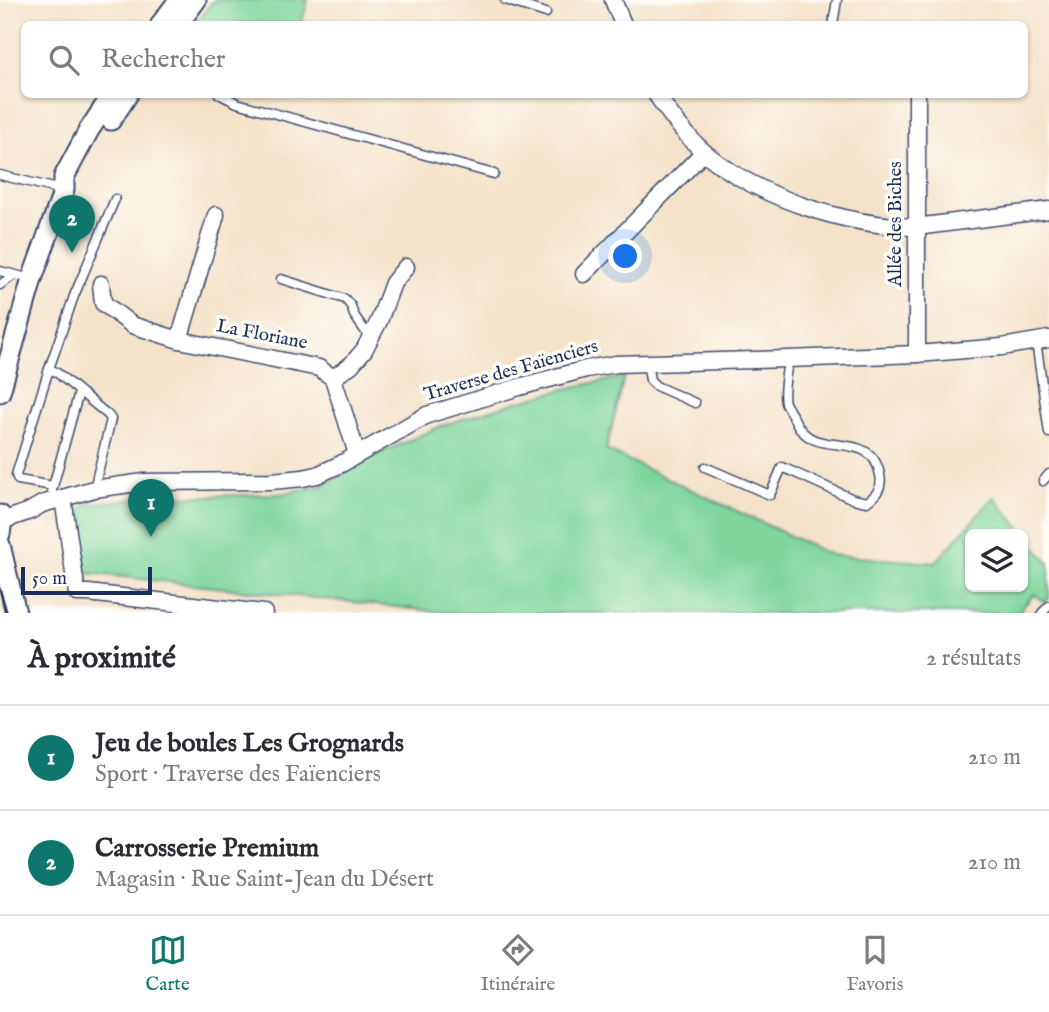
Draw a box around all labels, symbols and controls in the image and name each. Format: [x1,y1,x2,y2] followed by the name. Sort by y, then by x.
[21,21,1028,98] search box
[45,41,83,79] icon: search
[101,43,225,76] text: Rechercher
[884,161,908,288] street label: Allée des Biches
[49,195,95,253] pin: 2
[608,239,642,273] your location
[214,314,310,356] street label: La Floriane
[421,335,601,407] street label: Traverse des Faïenciers
[128,479,174,537] pin: 1
[965,529,1028,592] map controls
[965,529,1028,592] button: layers
[21,564,152,596] scale bar
[32,567,67,591] text: 50 m
[28,640,176,678] text: À proximité
[926,644,1021,673] text: 2 résultats
[95,727,404,760] text: Jeu de boules Les Grognards
[47,743,55,772] text: 1
[968,743,1021,772] text: 210 m
[95,760,381,789] text: Sport · Traverse des Faïenciers
[95,832,319,865] text: Carrosserie Premium
[46,848,56,877] text: 2
[968,848,1021,877] text: 210 m
[95,865,434,894] text: Magasin · Rue Saint-Jean du Désert
[146,931,190,997] tab: Carte
[481,931,555,997] tab: Itinéraire
[846,931,903,997] tab: Favoris

